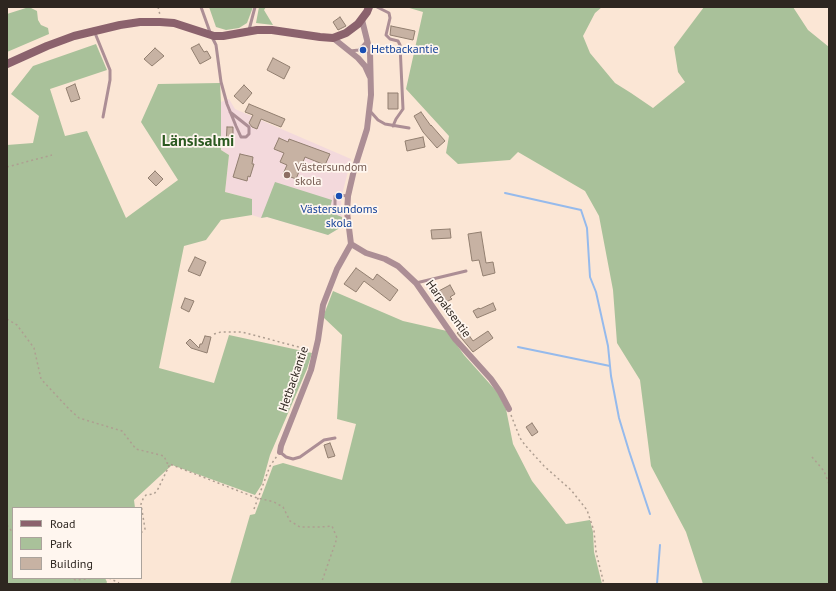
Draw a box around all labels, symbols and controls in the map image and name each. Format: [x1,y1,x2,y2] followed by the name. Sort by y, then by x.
[371,43,439,57] place label: Hetbackantie
[358,45,368,55] marker: Hetbackantie
[162,131,234,151] district label: Länsisalmi
[295,161,367,189] place label: Västersundom skola
[282,170,292,180] marker: Västersundom skola
[334,191,344,201] marker: Västersundoms skola
[300,203,378,231] place label: Västersundoms skola
[422,278,474,340] street label: Harpaksentie
[276,345,312,413] street label: Hetbackantie
[12,507,142,579] legend
[50,516,75,531] text: Road
[50,536,72,551] text: Park
[50,556,93,571] text: Building

